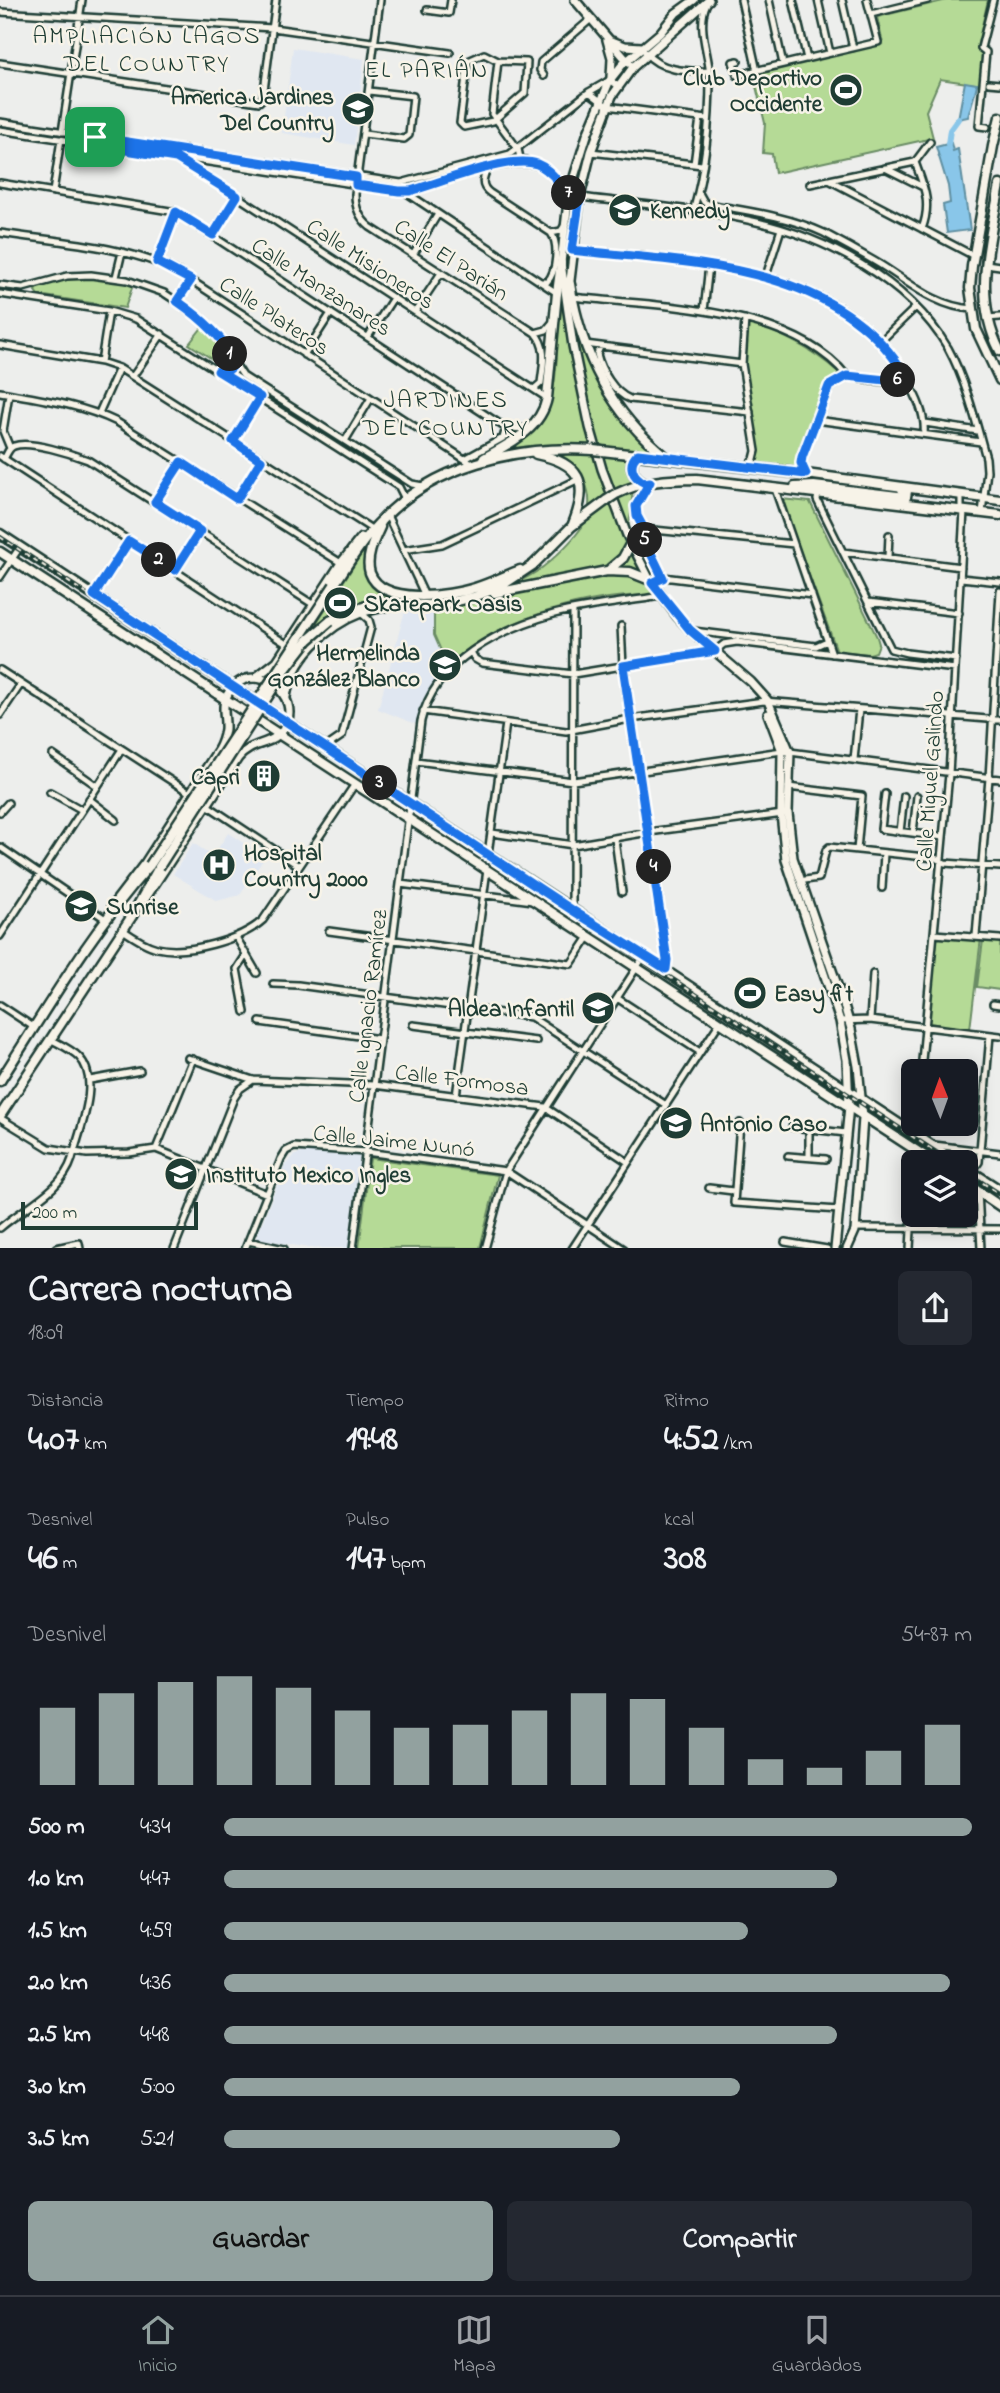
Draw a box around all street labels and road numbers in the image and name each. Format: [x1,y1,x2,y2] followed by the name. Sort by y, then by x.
[299,211,440,319] street label: Calle Misioneros
[387,212,515,311] street label: Calle El Parián
[244,230,397,346] street label: Calle Manzanares
[212,269,335,365] street label: Calle Plateros
[909,690,955,873] street label: Calle Miguel Galindo
[341,907,399,1105] street label: Calle Ignacio Ramírez
[393,1057,531,1106] street label: Calle Formosa
[311,1118,476,1167] street label: Calle Jaime Nunó

